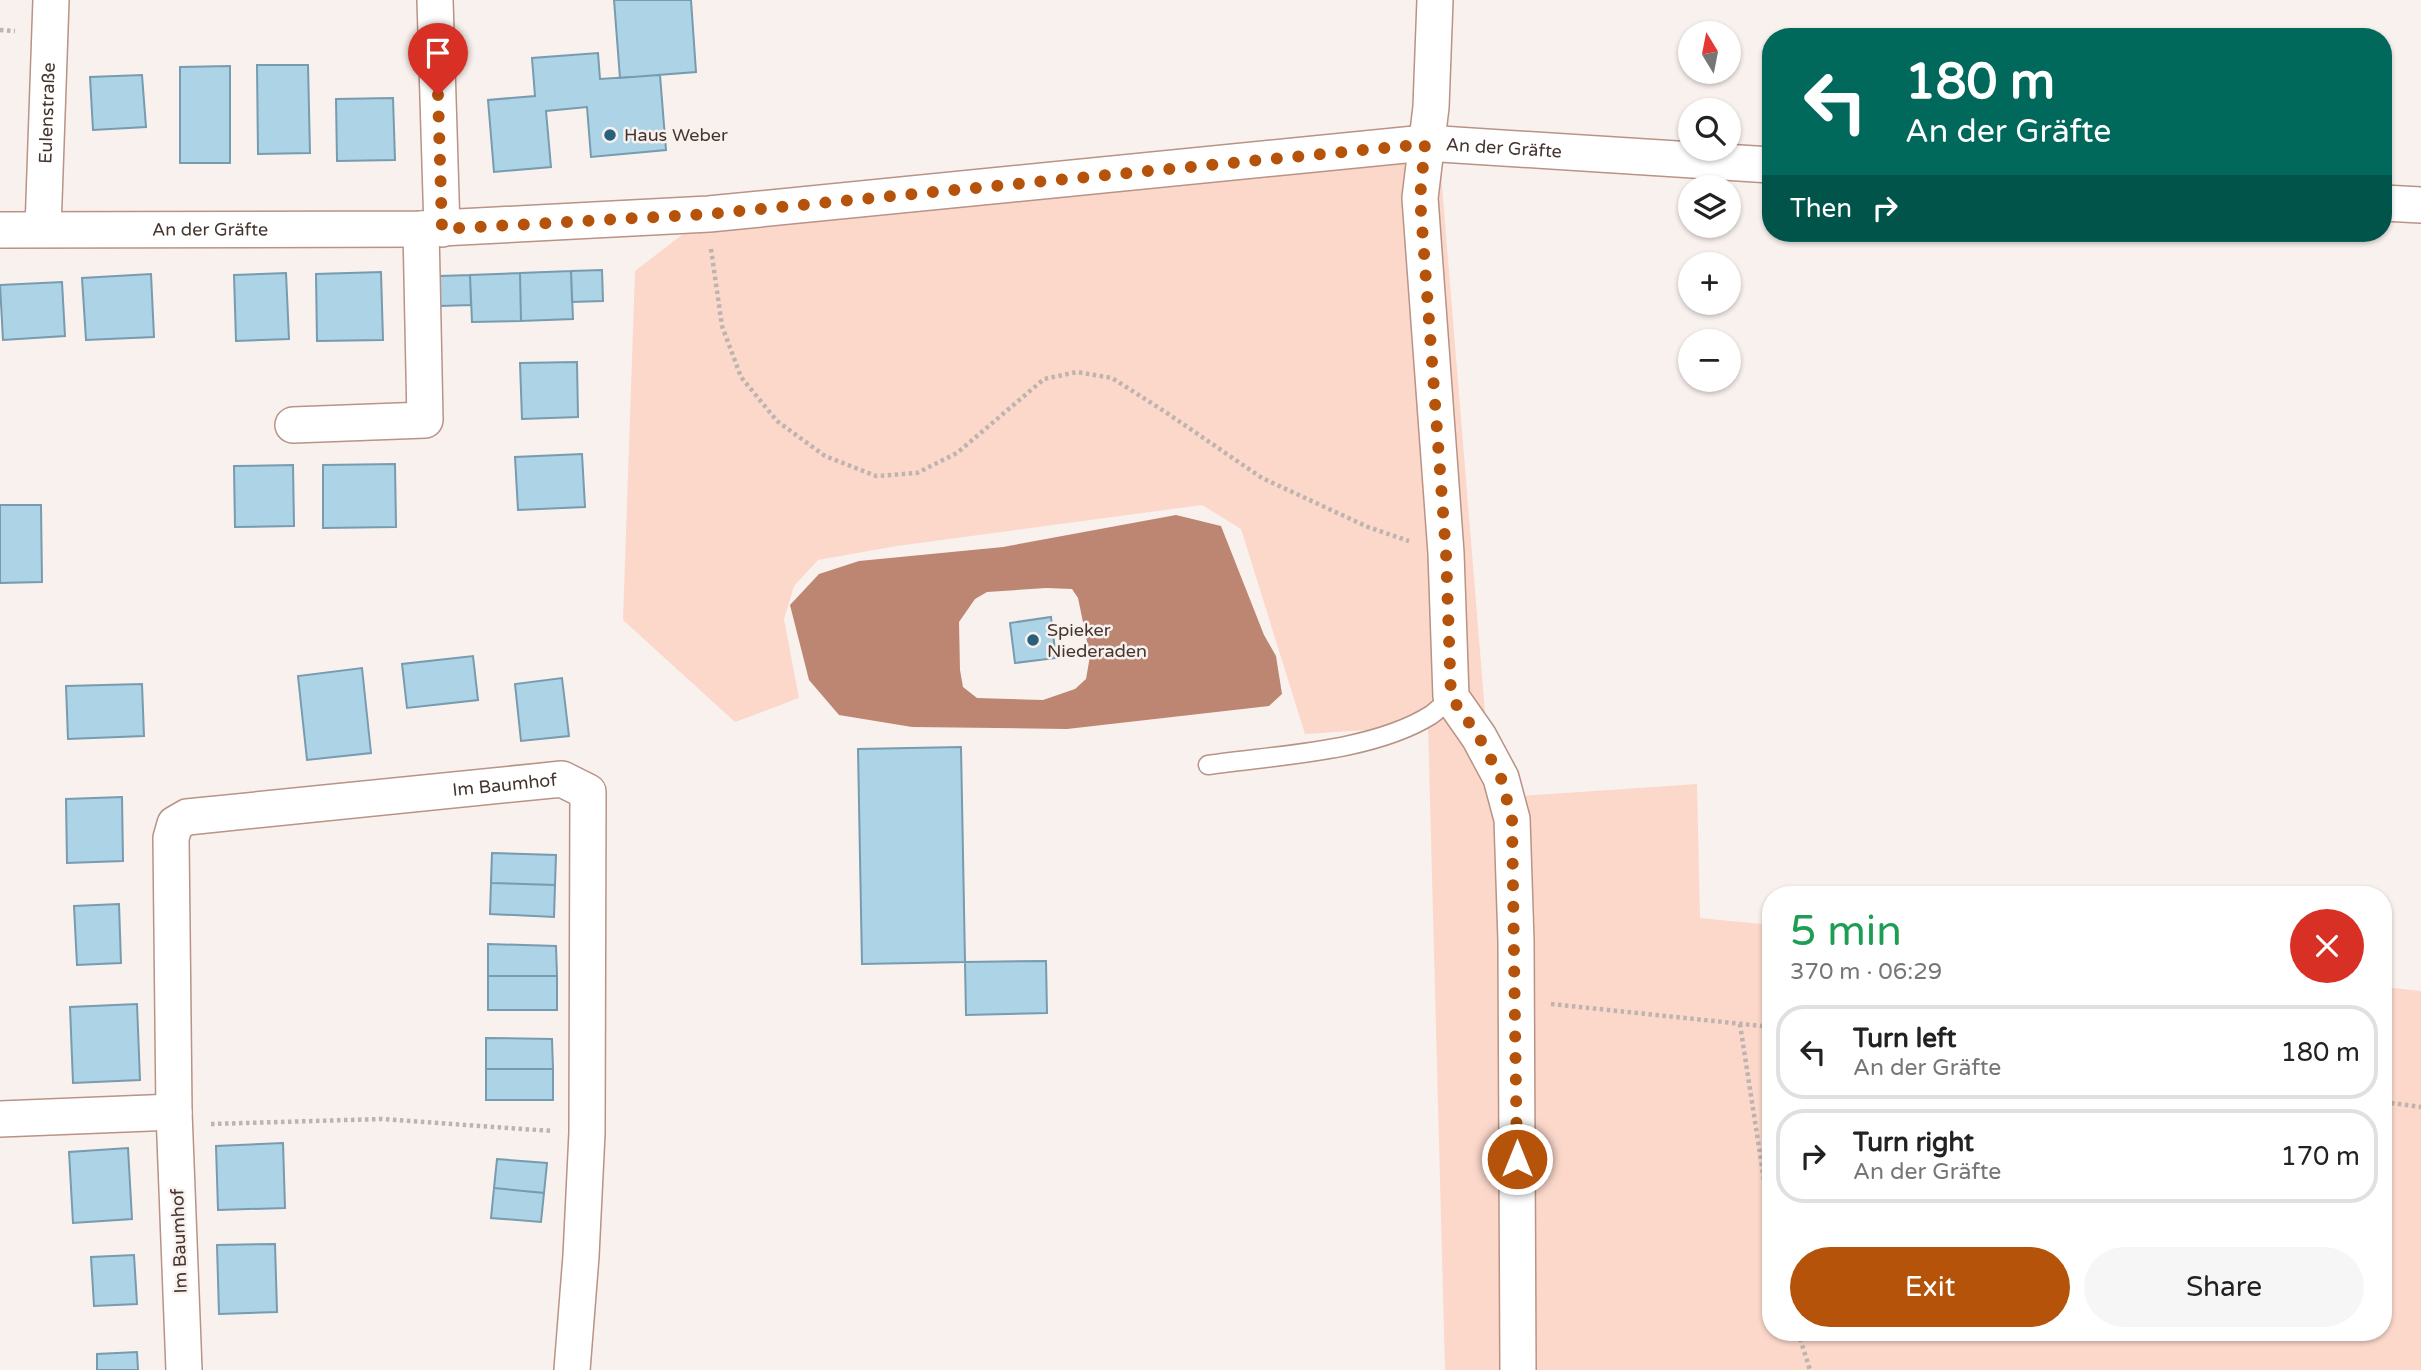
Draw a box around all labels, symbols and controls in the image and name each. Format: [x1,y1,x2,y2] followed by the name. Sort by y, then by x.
[1678,21,1741,84] north arrow
[1678,21,1741,392] map controls
[408,23,468,95] pin
[419,34,457,72] icon: arrive
[1905,53,2055,112] text: 180 m
[1790,56,1881,147] icon: left
[34,62,60,164] street label: Eulenstraße
[1678,98,1741,161] button: search
[1905,113,2111,151] text: An der Gräfte
[624,124,728,146] place label: Haus Weber
[602,127,618,143] marker: Haus Weber
[1445,133,1563,163] street label: An der Gräfte
[1678,175,1741,238] button: layers
[1866,189,1904,227] icon: right
[1790,193,1852,224] text: Then
[152,218,268,241] street label: An der Gräfte
[1678,252,1741,315] button: +
[1678,329,1741,392] button: −
[1047,619,1147,662] place label: Spieker Niederaden
[1025,632,1041,648] marker: Spieker Niederaden
[451,769,558,801] street label: Im Baumhof
[1790,906,1902,957] text: 5 min
[2290,909,2364,983] button: close
[1790,958,1942,986] text: 370 m · 06:29
[1853,1023,1956,1054] text: Turn left
[1794,1033,1832,1071] icon: left
[2280,1037,2360,1068] text: 180 m
[1853,1054,2001,1082] text: An der Gräfte
[1480,1122,1554,1196] position arrow
[1853,1127,1974,1158] text: Turn right
[1794,1137,1832,1175] icon: right
[2280,1141,2360,1172] text: 170 m
[1853,1158,2001,1186] text: An der Gräfte
[166,1188,192,1294] street label: Im Baumhof
[1790,1247,2070,1327] button: Exit
[2084,1247,2364,1327] button: Share

